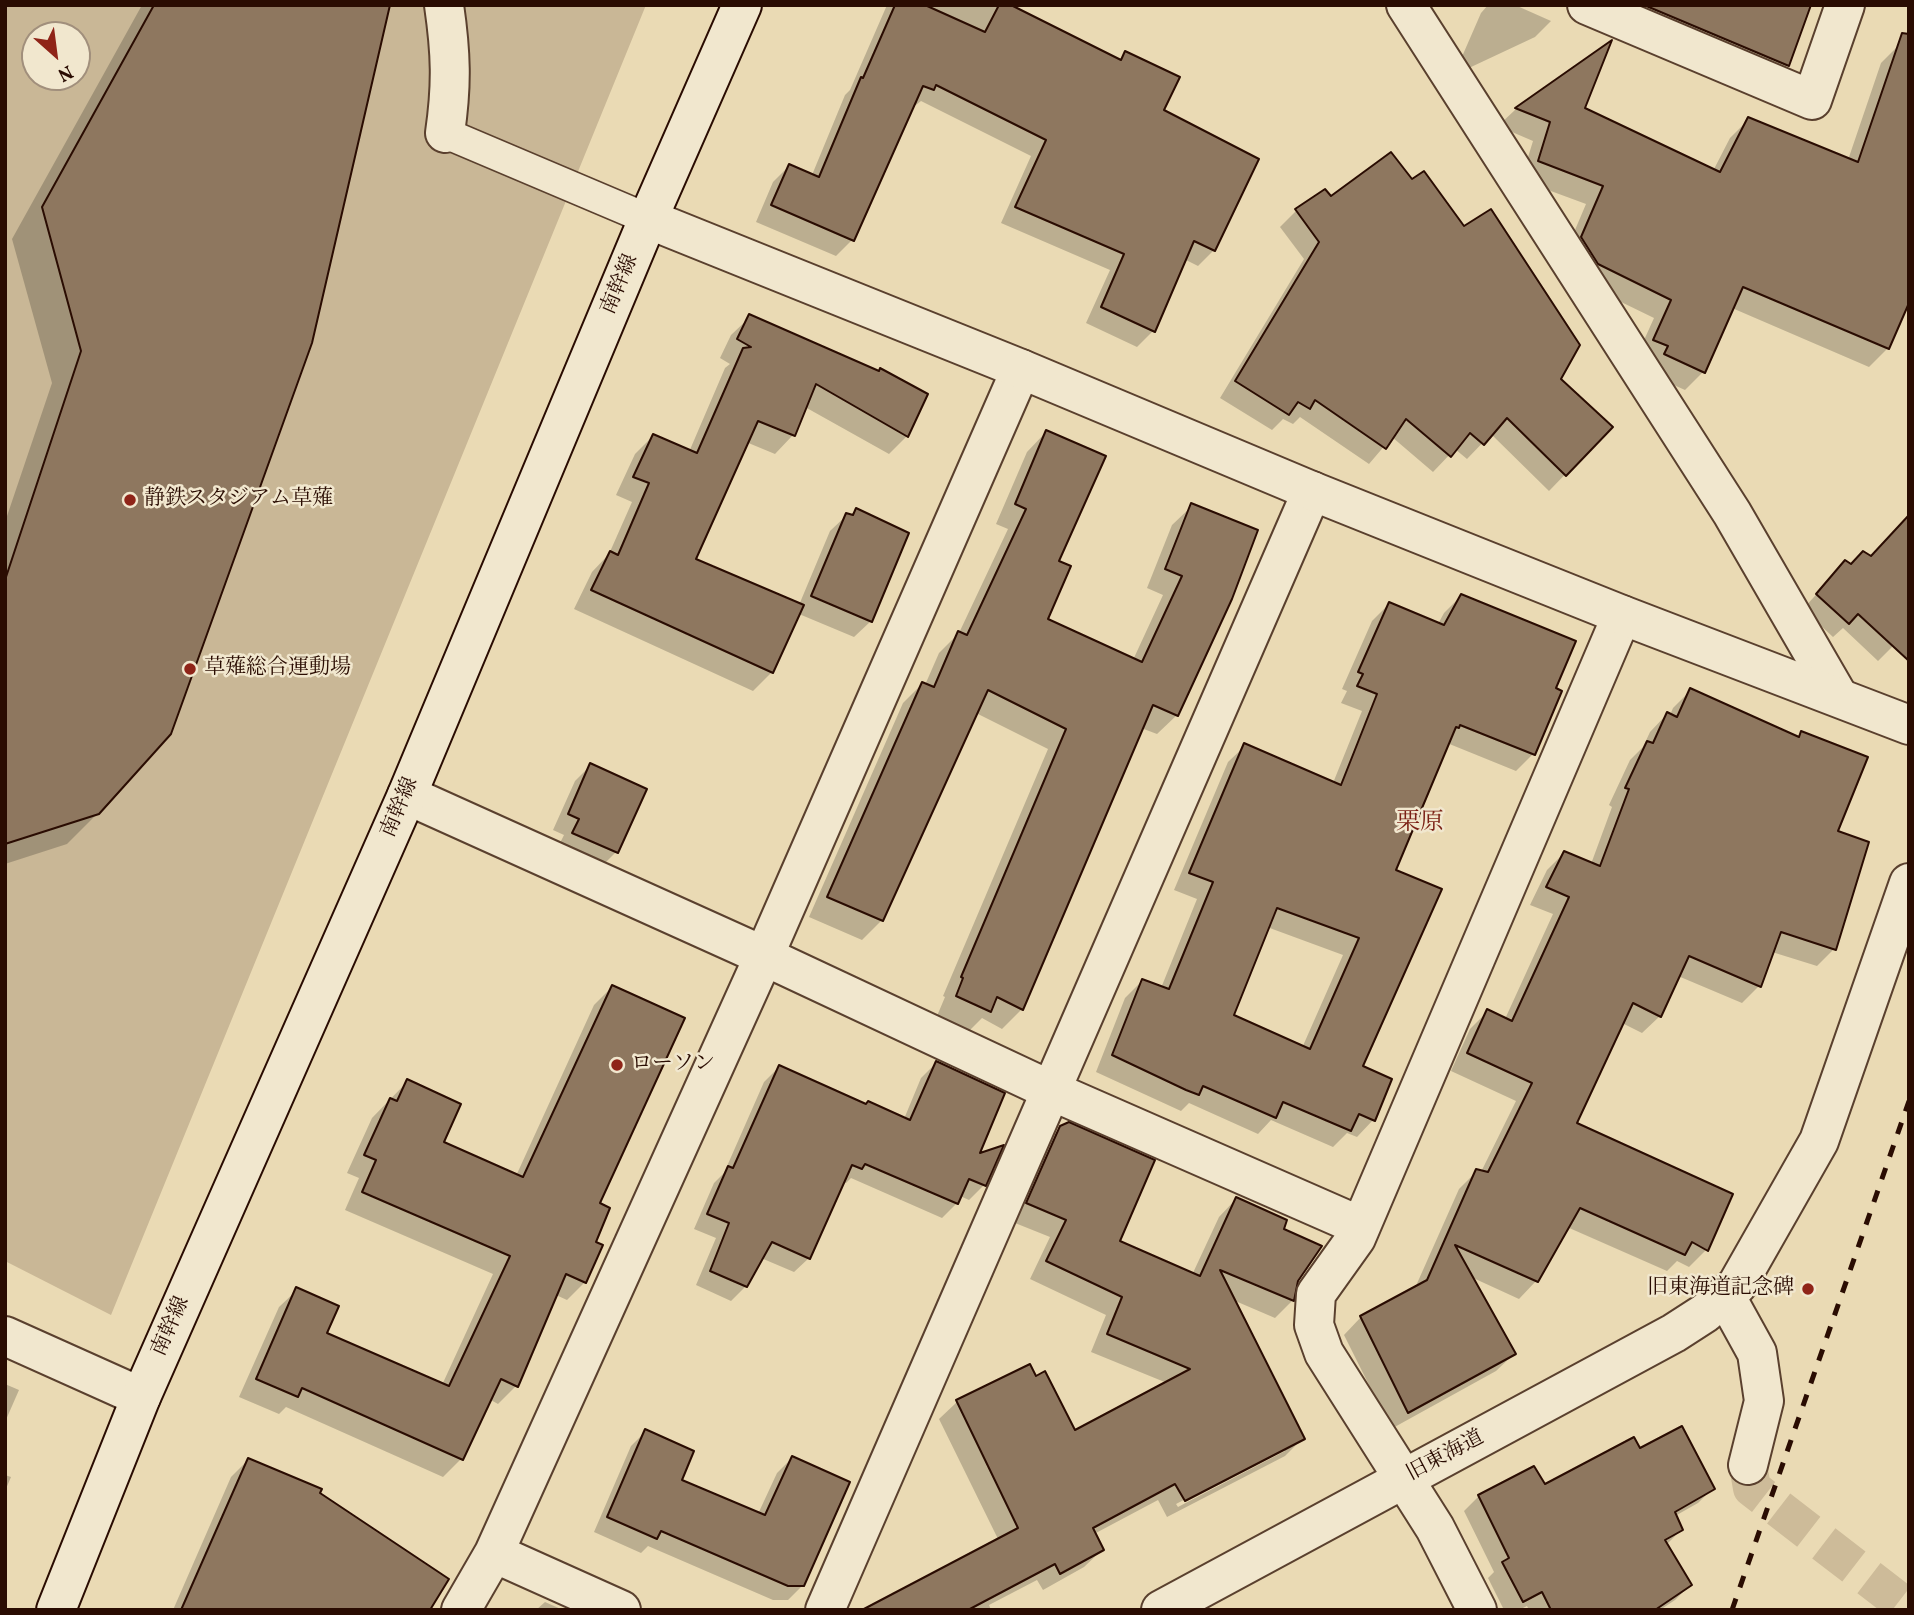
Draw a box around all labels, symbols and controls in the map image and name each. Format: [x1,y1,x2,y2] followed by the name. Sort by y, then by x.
[21,21,91,91] north arrow
[53,58,77,87] text: N
[597,251,645,319] street label: 南幹線
[144,487,333,513] place label: 静鉄スタジアム草薙
[122,492,138,508] marker: 静鉄スタジアム草薙
[204,656,351,682] place label: 草薙総合運動場
[182,661,198,677] marker: 草薙総合運動場
[377,774,425,842] street label: 南幹線
[1396,811,1444,839] district label: 栗原
[631,1052,715,1078] place label: ローソン
[609,1057,625,1073] marker: ローソン
[1647,1276,1794,1302] place label: 旧東海道記念碑
[1800,1281,1816,1297] marker: 旧東海道記念碑
[148,1293,196,1361] street label: 南幹線
[1403,1426,1489,1488] street label: 旧東海道

